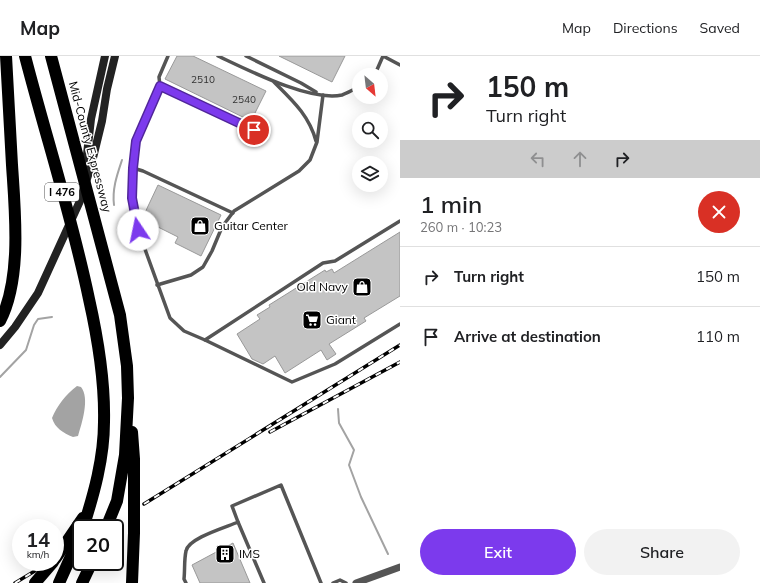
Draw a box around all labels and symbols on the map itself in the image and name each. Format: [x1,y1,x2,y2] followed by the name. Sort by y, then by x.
[352,68,388,104] north arrow
[191,73,215,86] house number: 2510
[66,80,115,215] street label: Mid-County Expressway
[232,93,256,106] house number: 2540
[237,113,271,147] pin
[45,183,79,201] road number: I 476
[117,209,159,251] position arrow
[189,215,211,237] shop icon: Guitar Center
[214,218,288,233] place label: Guitar Center
[351,276,373,298] shop icon: Old Navy
[297,279,349,294] place label: Old Navy
[301,309,323,331] supermarket icon: Giant
[326,312,356,327] place label: Giant
[72,519,124,571] speed limit sign: 20
[214,543,236,565] building icon: IMS
[239,546,260,561] place label: IMS

